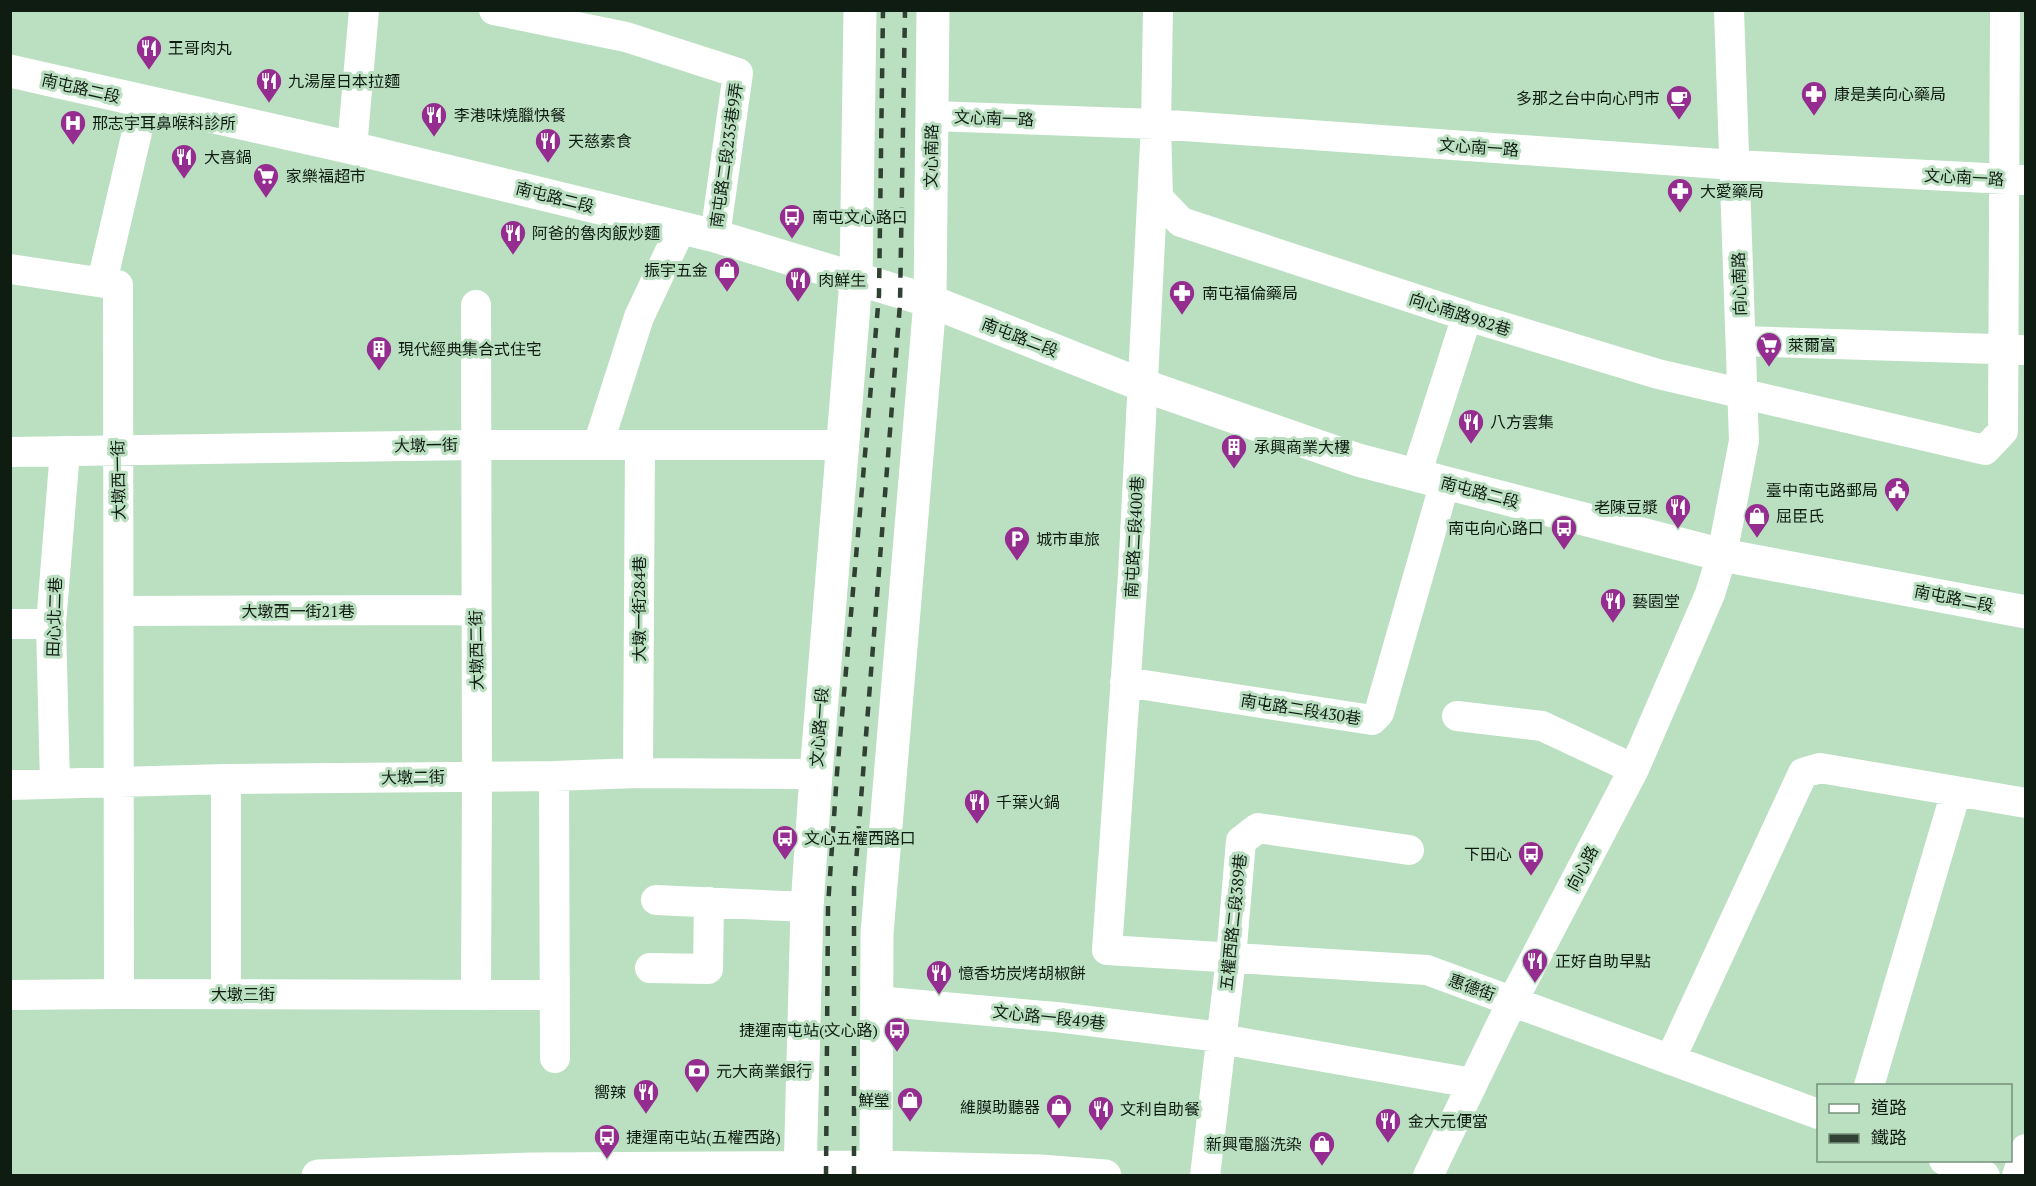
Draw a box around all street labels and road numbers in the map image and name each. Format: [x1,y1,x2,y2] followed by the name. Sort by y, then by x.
[40,68,122,108] street label: 南屯路二段
[705,81,747,229] street label: 南屯路二段235巷9弄
[954,106,1034,130] street label: 文心南一路
[919,124,943,188] street label: 文心南路
[1438,133,1520,161] street label: 文心南一路
[1923,164,2005,190] street label: 文心南一路
[514,177,596,217] street label: 南屯路二段
[1727,252,1751,316] street label: 向心南路
[1406,287,1514,341] street label: 向心南路982巷
[979,312,1061,362] street label: 南屯路二段
[394,433,458,457] street label: 大墩一街
[106,440,130,520] street label: 大墩西一街
[1439,471,1521,513] street label: 南屯路二段
[1120,476,1148,598] street label: 南屯路二段400巷
[628,556,650,662] street label: 大墩一街284巷
[42,577,66,657] street label: 田心北二巷
[1913,580,1995,616] street label: 南屯路二段
[241,600,355,622] street label: 大墩西一街21巷
[464,610,488,690] street label: 大墩西二街
[805,686,833,768] street label: 文心路一段
[1239,689,1363,729] street label: 南屯路二段430巷
[381,765,445,789] street label: 大墩二街
[1561,842,1603,894] street label: 向心路
[1215,852,1251,992] street label: 五權西路二段389巷
[1446,968,1498,1006] street label: 惠德街
[211,983,275,1005] street label: 大墩三街
[992,1000,1106,1034] street label: 文心路一段49巷

